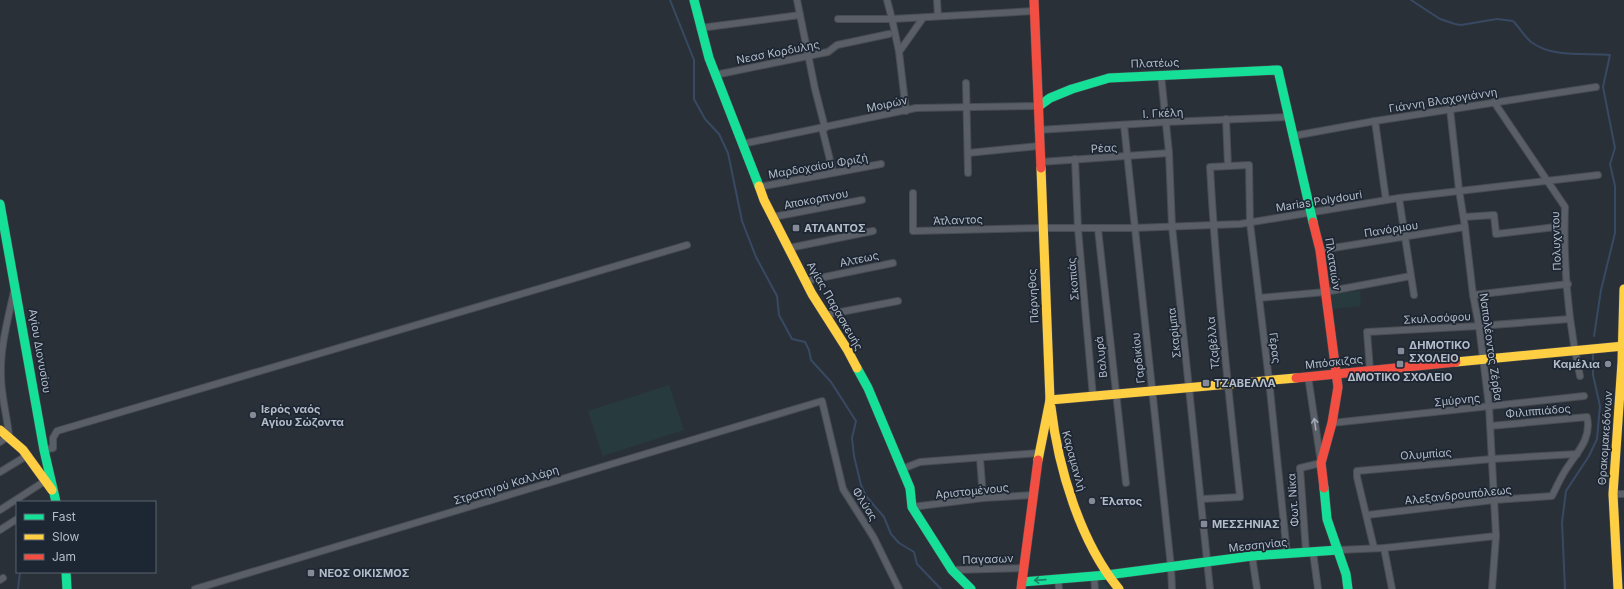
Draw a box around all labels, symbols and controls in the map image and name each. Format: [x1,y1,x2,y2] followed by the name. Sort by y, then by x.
[735,37,821,67] street label: Νεασ Κορδυλης
[1130,55,1180,71] street label: Πλατέως
[1388,85,1498,115] street label: Γιάννη Βλαχογιάννη
[865,93,909,115] street label: Μοιρών
[1142,105,1184,121] street label: Ι. Γκέλη
[1090,140,1118,156] street label: Ρέας
[767,150,869,182] street label: Μαρδοχαίου Φριζή
[783,186,849,212] street label: Αποκορπνου
[1275,187,1363,215] street label: Marias Polydouri
[1548,211,1564,271] street label: Πολυχντου
[933,212,983,228] street label: Άτλαντος
[1363,218,1419,240] street label: Πανόρμου
[804,221,866,235] place label: ΑΤΛΑΝΤΟΣ
[791,223,801,233] marker: ΑΤΛΑΝΤΟΣ
[1322,237,1344,292] street label: Πλαταιών
[838,248,880,270] street label: Αλτεως
[1064,257,1082,301] street label: Σκοπιάς
[804,259,866,353] street label: Αγίας Παρασκευής
[1025,268,1041,324] street label: Πάρνηθος
[1477,292,1505,402] street label: Ναπολέοντος Ζέρβα
[1164,307,1184,359] street label: Σκαρίμπα
[26,308,54,394] street label: Αγίου Διονυσίου
[1403,309,1471,327] street label: Σκυλοσόφου
[1204,316,1222,370] street label: Τζαβέλλα
[1128,332,1148,384] street label: Γαρδικίου
[1266,332,1284,364] street label: Γέρας
[1092,335,1110,379] street label: Βαλυρά
[1409,338,1470,365] place label: ΔΗΜΟΤΙΚΟ ΣΧΟΛΕΙΟ
[1396,346,1406,356] marker: ΔΗΜΟΤΙΚΟ ΣΧΟΛΕΙΟ
[1304,352,1364,372] street label: Μπόσκιζας
[1553,357,1600,371] place label: Καμέλια
[1395,359,1405,369] marker: ΔΜΟΤΙΚΟ ΣΧΟΛΕΙΟ
[1603,359,1613,369] marker: Καμέλια
[1347,370,1453,384] place label: ΔΜΟΤΙΚΟ ΣΧΟΛΕΙΟ
[1214,376,1276,390] place label: ΤΖΑΒΕΛΛΑ
[1201,378,1211,388] marker: ΤΖΑΒΕΛΛΑ
[1595,390,1615,486] street label: Θρακομακεδόνων
[1433,391,1481,409] street label: Σμύρνης
[1505,401,1571,421] street label: Φιλιππιάδος
[261,402,344,429] place label: Ιερός ναός Αγίου Σώζοντα
[248,410,258,420] marker: Ιερός ναός Αγίου Σώζοντα
[1311,418,1319,431] one-way arrow
[1059,429,1089,493] street label: Καραμανλή
[1400,445,1452,463] street label: Ολυμπίας
[452,462,560,508] street label: Στρατηγού Καλλάρη
[1284,473,1302,527] street label: Φωτ. Νίκα
[935,480,1009,502] street label: Αριστομένους
[1404,482,1512,508] street label: Αλεξανδρουπόλεως
[849,485,881,523] street label: Φλύας
[1100,494,1143,508] place label: Έλατος
[1087,496,1097,506] marker: Έλατος
[16,501,156,573] legend
[52,509,76,524] text: Fast
[1212,517,1280,531] place label: ΜΕΣΣΗΝΙΑΣ
[1199,519,1209,529] marker: ΜΕΣΣΗΝΙΑΣ
[52,529,80,544] text: Slow
[1228,535,1288,555] street label: Μεσσηνίας
[52,549,76,564] text: Jam
[962,551,1014,567] street label: Παγασων
[319,566,410,580] place label: ΝΕΟΣ ΟΙΚΙΣΜΟΣ
[306,568,316,578] marker: ΝΕΟΣ ΟΙΚΙΣΜΟΣ
[1034,577,1047,584] one-way arrow

